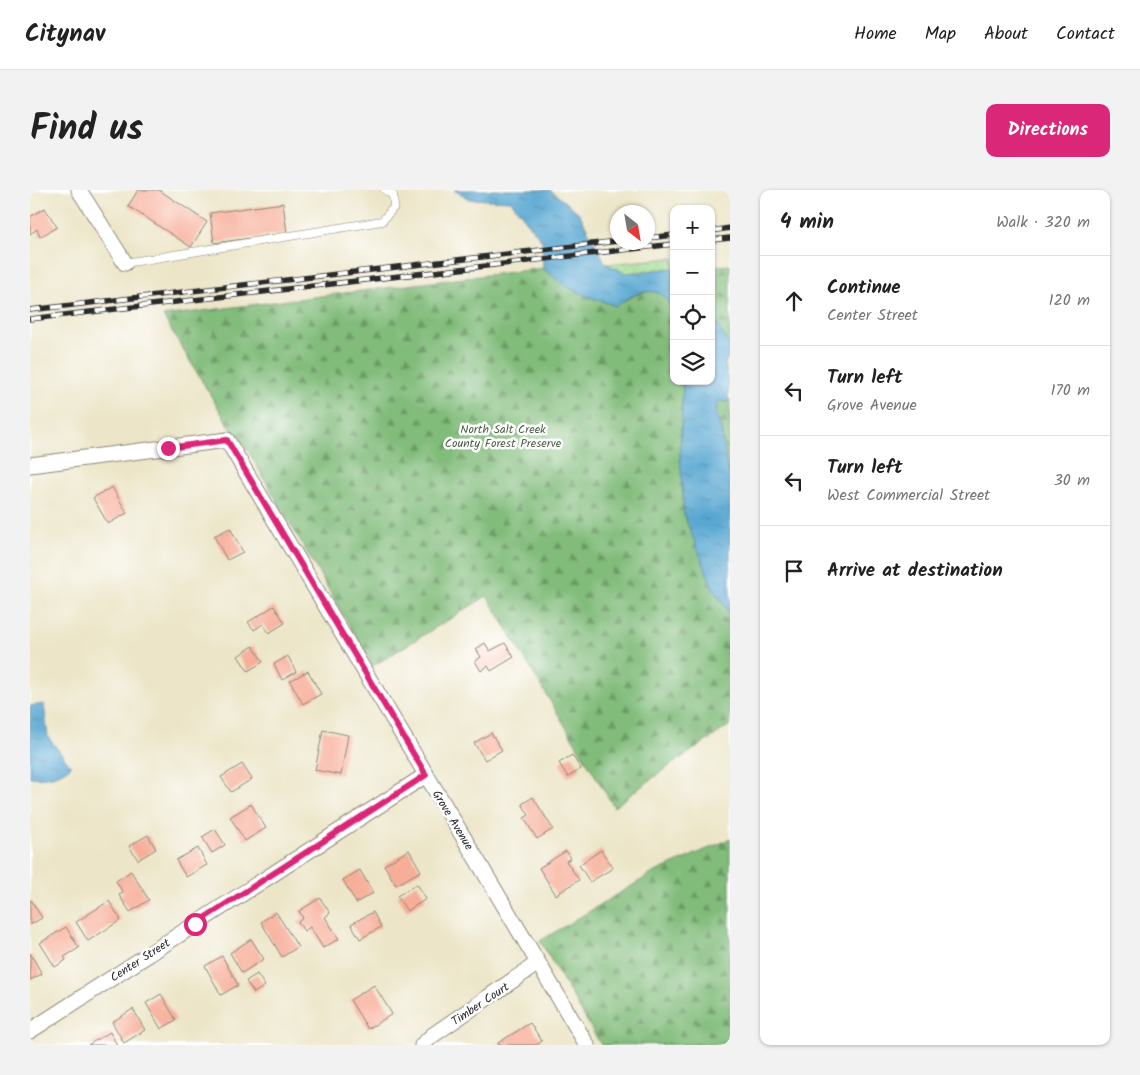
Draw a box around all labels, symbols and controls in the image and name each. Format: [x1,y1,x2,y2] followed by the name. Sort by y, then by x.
[25,15,105,54] text: Citynav
[854,20,897,49] text: Home
[925,20,956,49] text: Map
[984,20,1028,49] text: About
[1056,20,1115,49] text: Contact
[30,102,143,158] text: Find us
[986,104,1110,157] button: Directions
[610,205,655,250] north arrow
[670,205,715,385] map controls
[670,205,715,250] button: +
[780,206,834,239] text: 4 min
[996,210,1090,235] text: Walk · 320 m
[670,250,715,295] button: −
[827,273,900,303] text: Continue
[780,287,808,315] icon: ahead
[1049,288,1090,313] text: 120 m
[670,295,715,340] button: locate
[827,303,918,328] text: Center Street
[670,340,715,385] button: layers
[827,363,902,393] text: Turn left
[780,377,808,405] icon: left
[1050,378,1090,403] text: 170 m
[827,393,917,418] text: Grove Avenue
[445,420,562,453] park label: North Salt Creek County Forest Preserve
[157,437,180,460] route end
[827,453,902,483] text: Turn left
[780,467,808,495] icon: left
[1054,468,1090,493] text: 30 m
[827,483,990,508] text: West Commercial Street
[827,556,1003,586] text: Arrive at destination
[780,557,808,585] icon: arrive
[427,786,478,855] street label: Grove Avenue
[184,913,207,936] route start
[106,934,174,987] street label: Center Street
[447,978,513,1031] street label: Timber Court

